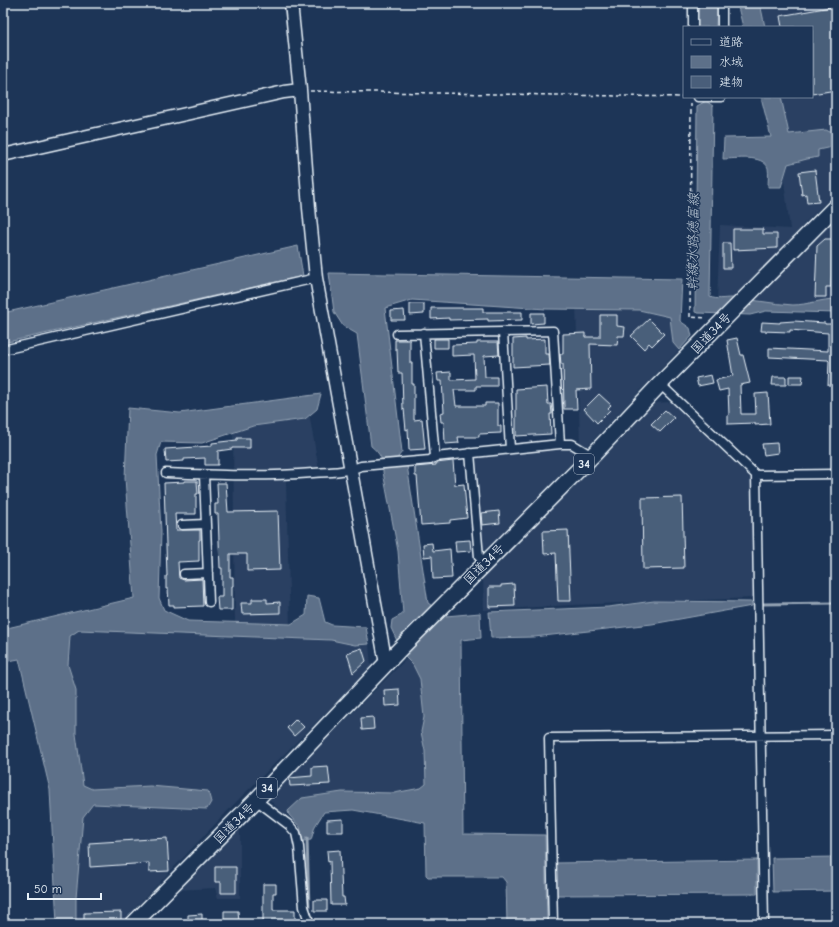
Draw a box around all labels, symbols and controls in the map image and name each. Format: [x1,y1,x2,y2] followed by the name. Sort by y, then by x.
[683,26,813,98] legend
[719,35,743,49] text: 道路
[719,55,743,69] text: 水域
[719,75,743,89] text: 建物
[684,192,702,291] water label: 幹線水路徳富線
[688,309,734,357] street label: 国道34号
[574,454,594,474] road number: 34
[460,540,508,588] street label: 国道34号
[257,778,277,798] road number: 34
[210,799,258,847] street label: 国道34号
[28,875,101,901] scale bar
[34,882,62,896] text: 50 m

